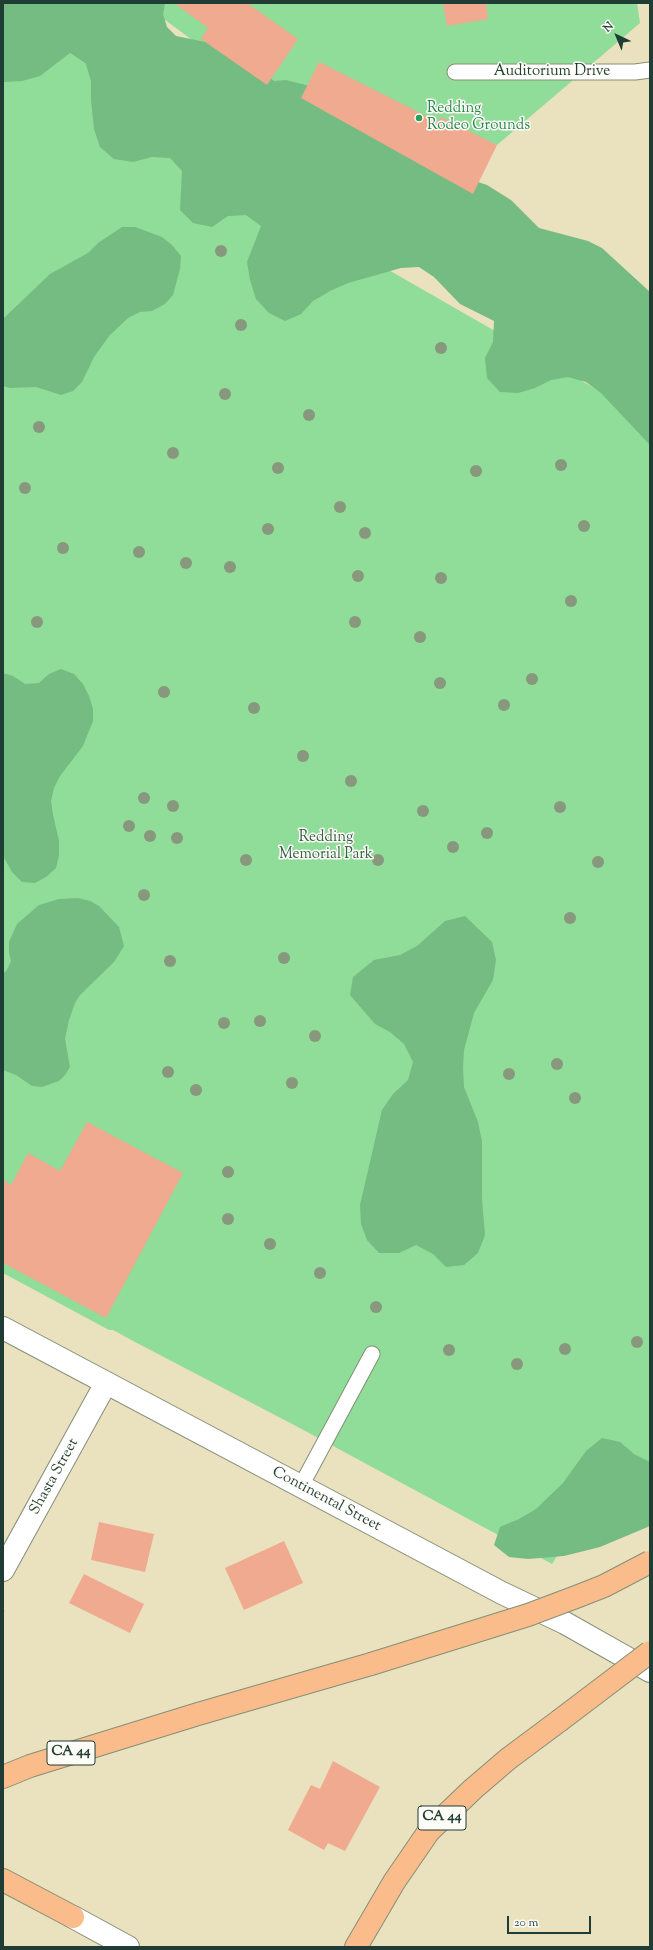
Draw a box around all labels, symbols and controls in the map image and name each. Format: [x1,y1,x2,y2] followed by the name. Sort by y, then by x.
[597,16,637,56] north arrow
[600,19,617,36] text: N
[494,63,610,81] street label: Auditorium Drive
[427,100,530,135] place label: Redding Rodeo Grounds
[414,113,424,123] marker: Redding Rodeo Grounds
[279,829,373,864] park label: Redding Memorial Park
[27,1436,83,1518] street label: Shasta Street
[269,1464,383,1536] street label: Continental Street
[47,1741,95,1765] road number: CA 44
[418,1806,466,1830] road number: CA 44
[509,1908,593,1934] scale bar
[514,1914,538,1932] text: 20 m

